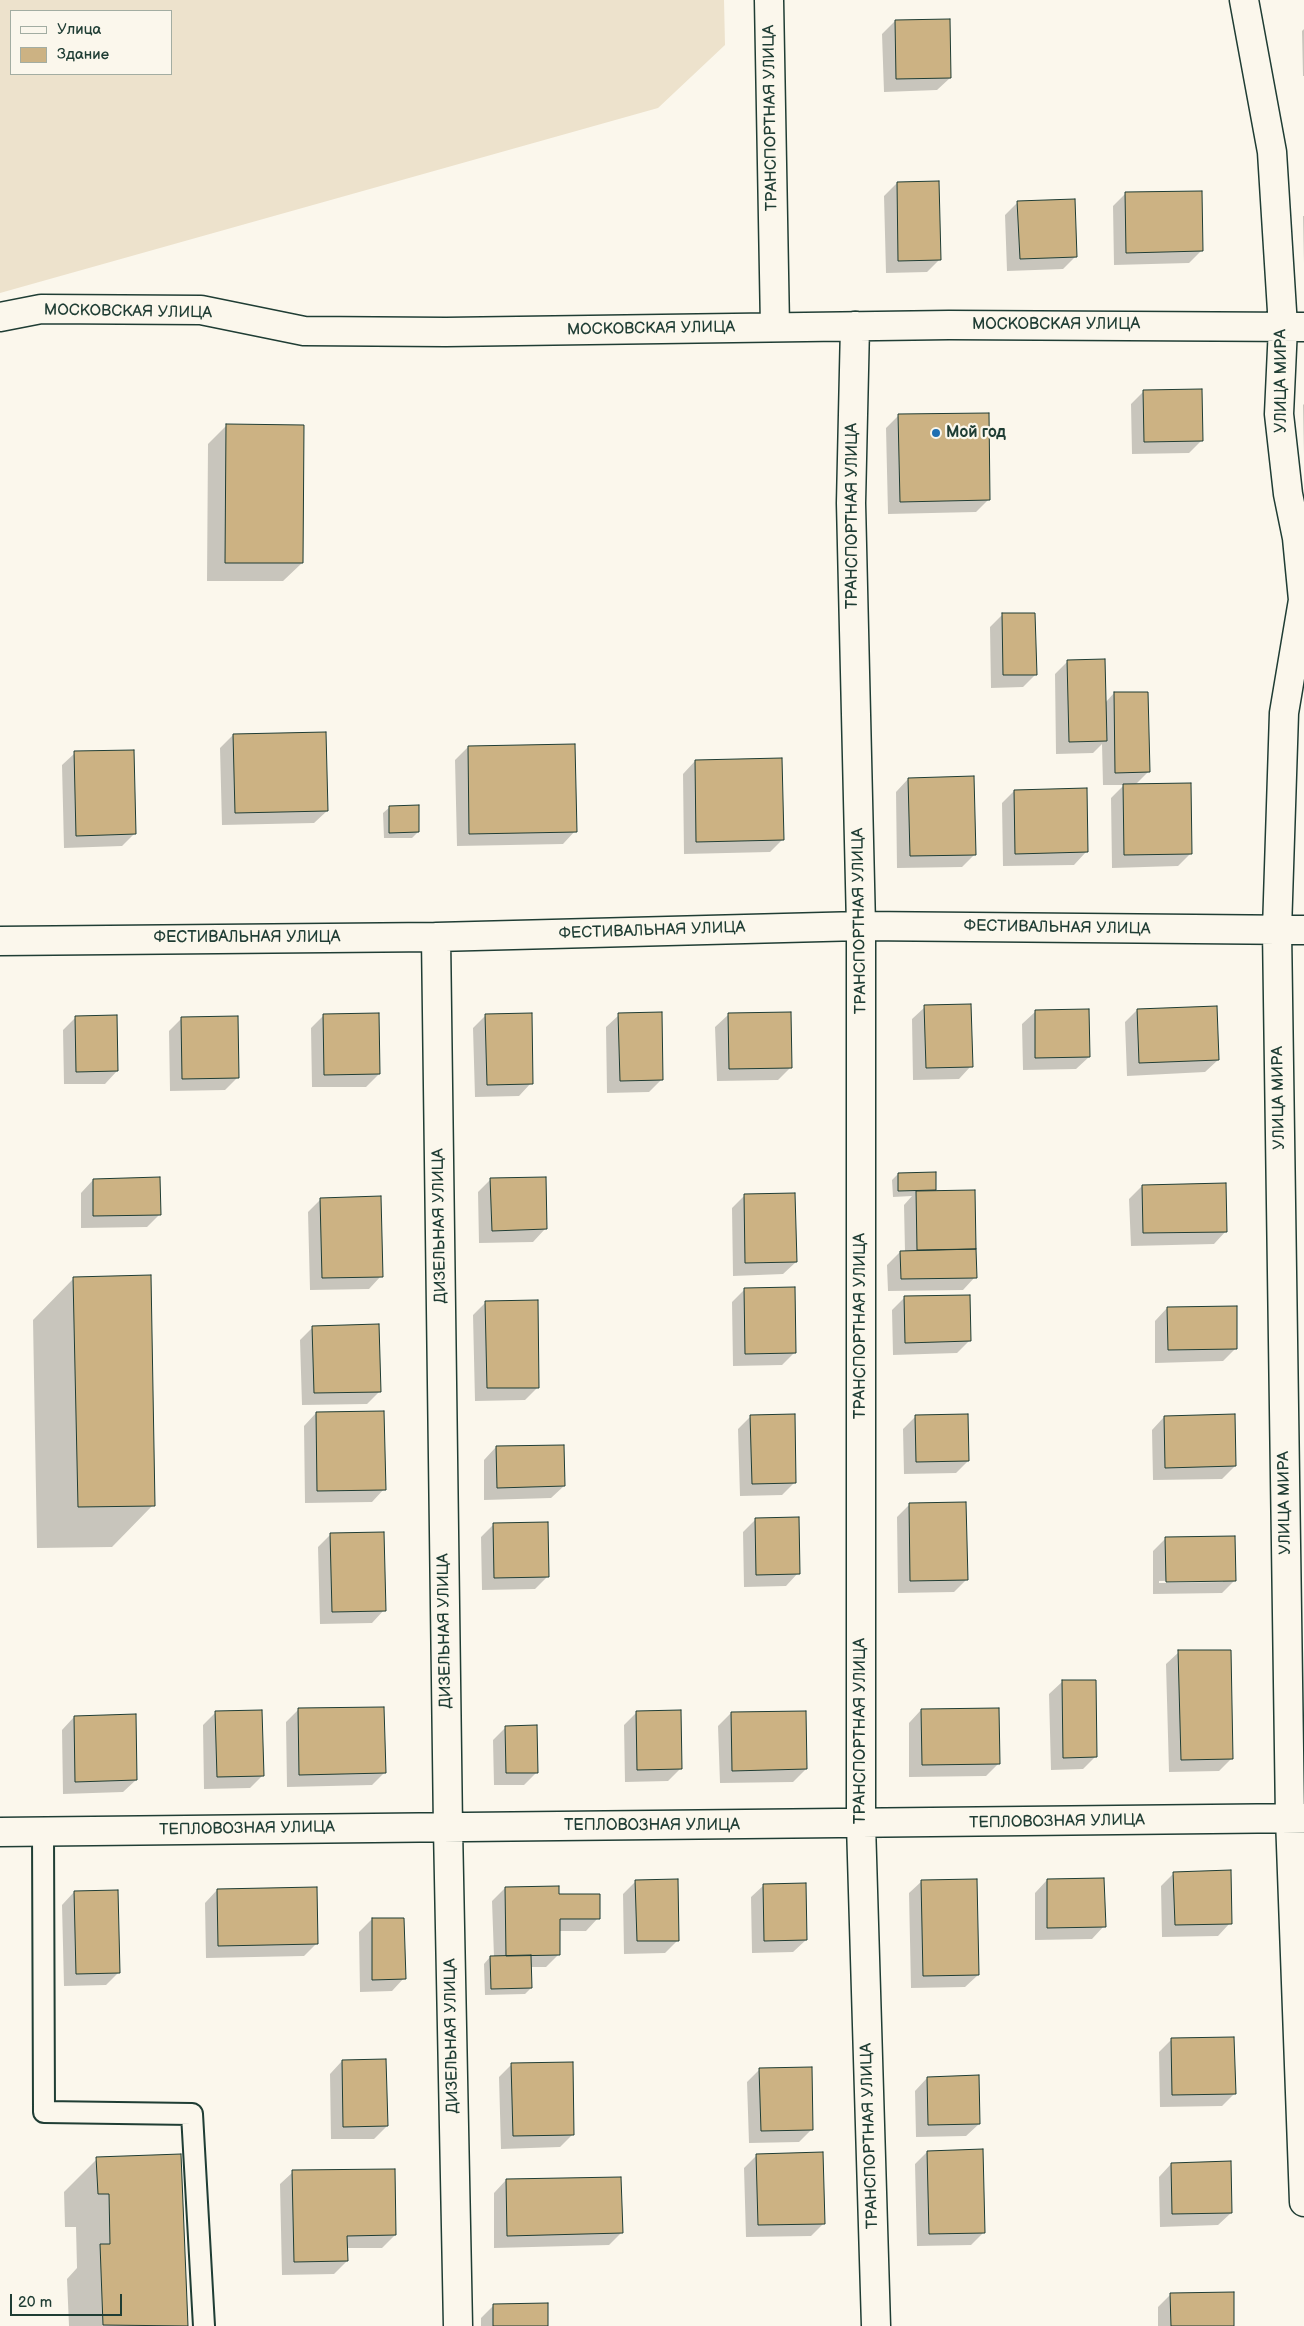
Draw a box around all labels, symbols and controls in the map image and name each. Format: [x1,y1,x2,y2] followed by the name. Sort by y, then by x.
[10,10,172,75] legend
[57,20,101,39] text: Улица
[760,25,782,211] street label: ТРАНСПОРТНАЯ УЛИЦА
[57,45,109,64] text: Здание
[44,301,212,323] street label: МОСКОВСКАЯ УЛИЦА
[972,315,1140,335] street label: МОСКОВСКАЯ УЛИЦА
[567,318,735,340] street label: МОСКОВСКАЯ УЛИЦА
[1272,329,1292,433] street label: УЛИЦА МИРА
[843,423,863,609] street label: ТРАНСПОРТНАЯ УЛИЦА
[946,423,1006,443] place label: Мой год
[930,427,942,439] marker: Мой год
[849,828,871,1014] street label: ТРАНСПОРТНАЯ УЛИЦА
[963,917,1151,939] street label: ФЕСТИВАЛЬНАЯ УЛИЦА
[558,918,746,944] street label: ФЕСТИВАЛЬНАЯ УЛИЦА
[154,928,340,948] street label: ФЕСТИВАЛЬНАЯ УЛИЦА
[1268,1046,1290,1150] street label: УЛИЦА МИРА
[429,1148,451,1304] street label: ДИЗЕЛЬНАЯ УЛИЦА
[851,1233,871,1419] street label: ТРАНСПОРТНАЯ УЛИЦА
[1274,1451,1296,1555] street label: УЛИЦА МИРА
[434,1553,456,1709] street label: ДИЗЕЛЬНАЯ УЛИЦА
[851,1638,871,1824] street label: ТРАНСПОРТНАЯ УЛИЦА
[969,1811,1145,1833] street label: ТЕПЛОВОЗНАЯ УЛИЦА
[564,1816,740,1836] street label: ТЕПЛОВОЗНАЯ УЛИЦА
[159,1818,335,1840] street label: ТЕПЛОВОЗНАЯ УЛИЦА
[441,1958,463,2114] street label: ДИЗЕЛЬНАЯ УЛИЦА
[857,2043,883,2229] street label: ТРАНСПОРТНАЯ УЛИЦА
[12,2284,125,2316] scale bar
[18,2293,52,2312] text: 20 m

